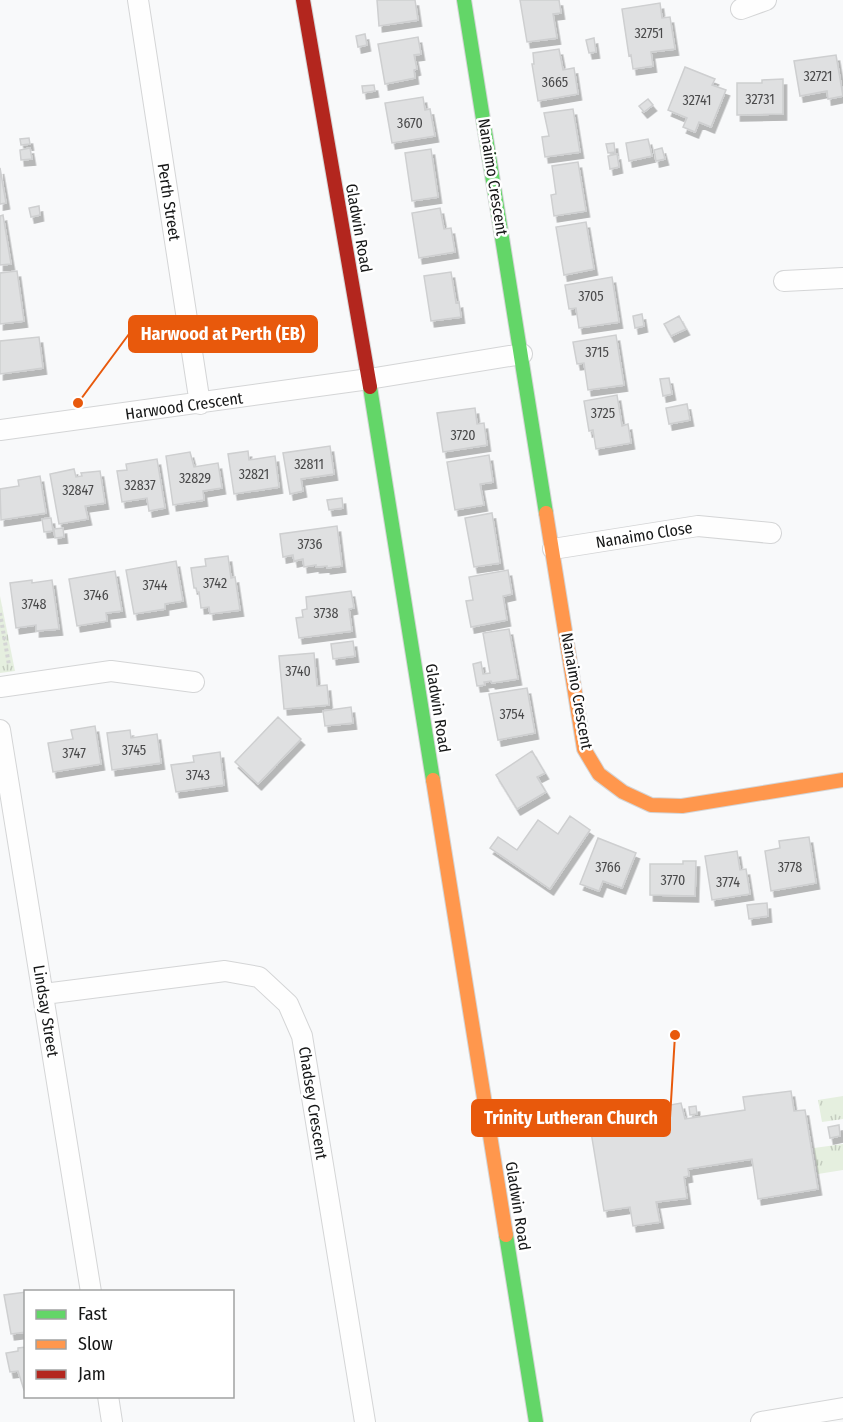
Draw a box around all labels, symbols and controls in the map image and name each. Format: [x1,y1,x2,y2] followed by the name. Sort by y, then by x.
[635,25,663,42] house number: 32751
[803,68,833,85] house number: 32721
[542,74,568,91] house number: 3665
[745,91,775,108] house number: 32731
[683,92,711,109] house number: 32741
[397,115,423,132] house number: 3670
[474,117,512,238] street label: Nanaimo Crescent
[154,162,185,243] street label: Perth Street
[342,182,376,274] street label: Gladwin Road
[578,288,604,305] house number: 3705
[129,316,317,352] callout: Harwood at Perth (EB)
[141,323,306,345] text: Harwood at Perth (EB)
[585,344,609,361] house number: 3715
[124,388,245,424] street label: Harwood Crescent
[591,405,615,422] house number: 3725
[450,427,476,444] house number: 3720
[294,456,324,473] house number: 32811
[239,466,269,483] house number: 32821
[179,470,211,487] house number: 32829
[124,477,156,494] house number: 32837
[62,482,94,499] house number: 32847
[594,518,694,552] street label: Nanaimo Close
[297,536,323,553] house number: 3736
[203,575,227,592] house number: 3742
[142,577,168,594] house number: 3744
[83,587,109,604] house number: 3746
[21,596,47,613] house number: 3748
[313,605,339,622] house number: 3738
[557,631,597,752] street label: Nanaimo Crescent
[422,662,454,754] street label: Gladwin Road
[285,663,311,680] house number: 3740
[500,706,525,723] house number: 3754
[122,742,146,759] house number: 3745
[62,745,86,762] house number: 3747
[186,767,210,784] house number: 3743
[595,859,621,876] house number: 3766
[778,859,802,876] house number: 3778
[661,872,685,889] house number: 3770
[716,874,740,891] house number: 3774
[29,964,63,1059] street label: Lindsay Street
[295,1045,331,1162] street label: Chadsey Crescent
[472,1100,670,1136] callout: Trinity Lutheran Church
[484,1107,658,1129] text: Trinity Lutheran Church
[502,1160,534,1252] street label: Gladwin Road
[24,1290,234,1398] legend
[78,1303,107,1325] text: Fast
[78,1333,113,1355] text: Slow
[78,1363,106,1385] text: Jam

